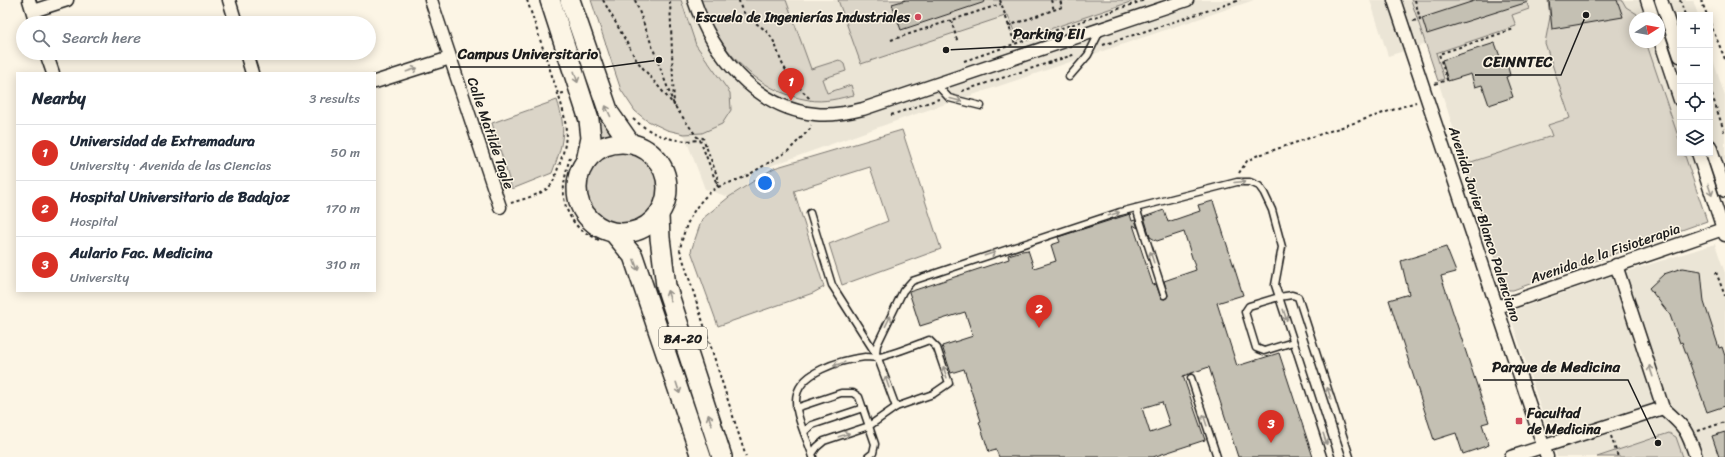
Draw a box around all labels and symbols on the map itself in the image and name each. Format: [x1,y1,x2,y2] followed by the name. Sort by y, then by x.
[696,5,911,30] place label: Escuela de Ingenierías Industriales
[913,12,923,22] marker: Escuela de Ingenierías Industriales
[1629,12,1665,48] north arrow
[1005,20,1093,47] callout: Parking EII
[1013,21,1085,47] text: Parking EII
[450,40,606,67] callout: Campus Universitario
[457,41,599,67] text: Campus Universitario
[1475,48,1561,75] callout: CEINNTEC
[1482,49,1553,75] text: CEINNTEC
[405,66,418,73] one-way arrow
[778,68,804,101] pin: 1
[573,70,580,83] one-way arrow
[460,74,521,193] street label: Calle Matilde Tagle
[949,96,962,104] one-way arrow
[604,105,611,117] one-way arrow
[1441,122,1528,325] street label: Avenida Javier Blanco Palenciano
[755,173,775,193] your location
[1233,179,1246,186] one-way arrow
[1707,183,1714,196] one-way arrow
[1107,210,1120,217] one-way arrow
[1526,216,1684,291] street label: Avenida de la Fisioterapia
[984,250,997,257] one-way arrow
[1148,251,1155,264] one-way arrow
[633,258,641,270] one-way arrow
[665,291,673,303] one-way arrow
[1026,295,1052,328] pin: 2
[1282,308,1289,321] one-way arrow
[885,315,892,327] one-way arrow
[659,327,707,349] road number: BA-20
[1483,353,1628,380] callout: Parque de Medicina
[1492,354,1621,380] text: Parque de Medicina
[832,361,845,368] one-way arrow
[941,365,948,378] one-way arrow
[1647,365,1654,378] one-way arrow
[883,376,890,389] one-way arrow
[674,382,682,394] one-way arrow
[1325,387,1332,400] one-way arrow
[1526,401,1601,442] place label: Facultad de Medicina
[1258,410,1284,443] pin: 3
[706,414,713,427] one-way arrow
[1200,414,1208,426] one-way arrow
[1514,416,1524,426] marker: Facultad de Medicina
[838,430,850,438] one-way arrow
[1322,432,1329,445] one-way arrow

